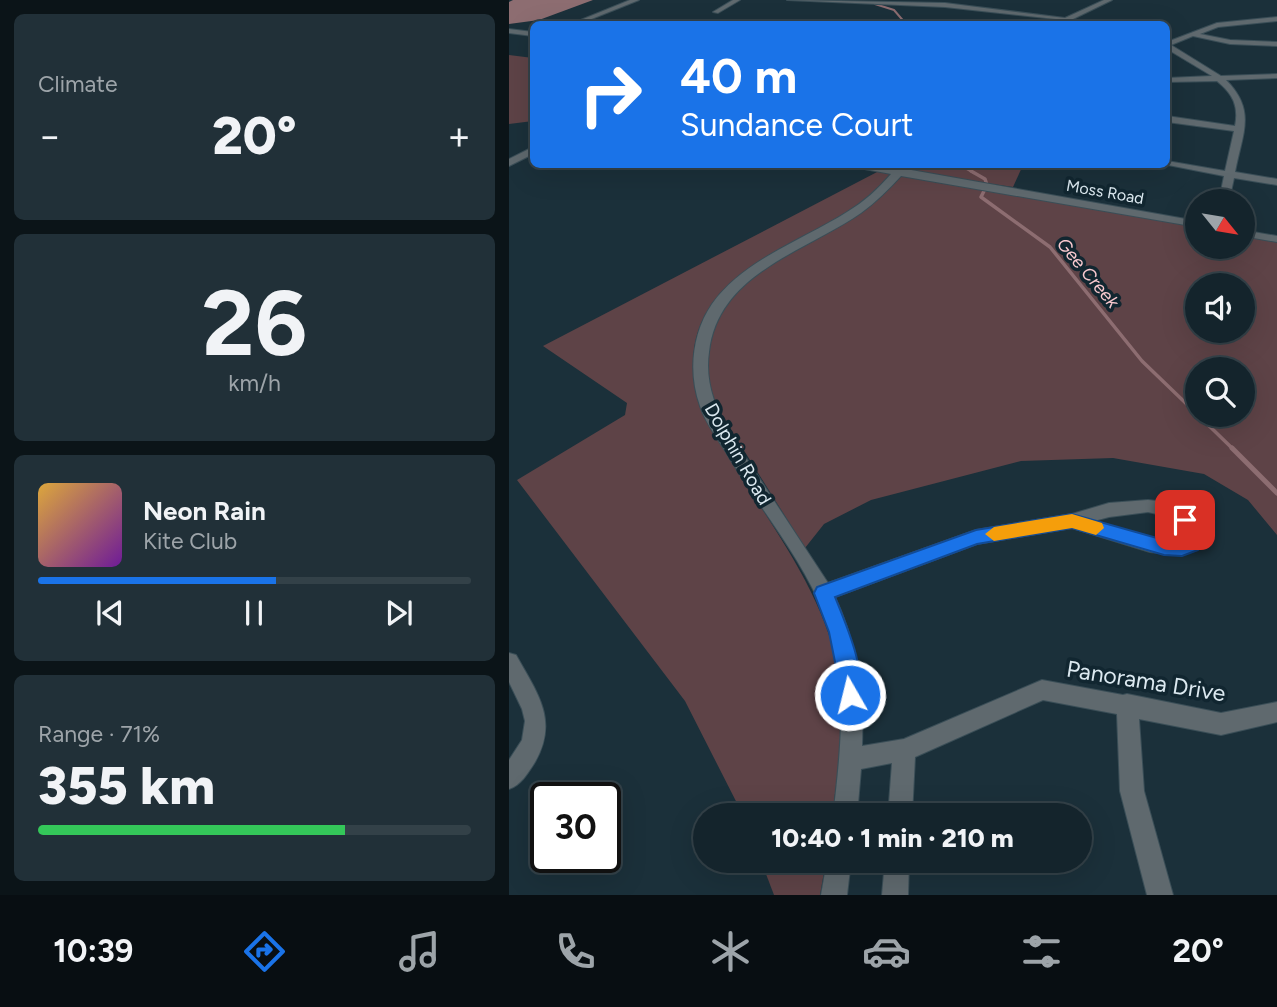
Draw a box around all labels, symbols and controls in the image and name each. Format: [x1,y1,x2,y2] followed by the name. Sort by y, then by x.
[680,46,797,105] text: 40 m
[565,49,656,140] icon: right
[38,70,117,98] text: Climate
[212,105,297,167] text: 20°
[680,106,913,144] text: Sundance Court
[38,113,62,159] text: −
[447,113,471,159] text: +
[1065,176,1145,208] street label: Moss Road
[1185,189,1255,259] north arrow
[1185,189,1255,427] map controls
[1052,233,1125,314] water label: Gee Creek
[202,269,307,378] text: 26
[1185,273,1255,343] button: sound
[1185,357,1255,427] button: search
[228,369,281,397] text: km/h
[700,399,776,509] street label: Dolphin Road
[1155,490,1215,550] pin
[143,495,266,527] text: Neon Rain
[1166,501,1204,539] icon: arrive
[143,527,237,555] text: Kite Club
[91,594,129,632] icon: previous
[235,594,273,632] icon: pause
[380,594,418,632] icon: next
[1064,655,1228,707] street label: Panorama Drive
[813,658,887,732] position arrow
[38,720,160,748] text: Range · 71%
[38,755,215,817] text: 355 km
[530,782,621,873] speed limit sign: 30
[771,822,1014,854] text: 10:40 · 1 min · 210 m
[240,927,289,976] icon: directions
[395,927,444,976] icon: music
[551,927,600,976] icon: phone
[706,927,755,976] icon: climate
[862,927,911,976] icon: car
[1017,927,1066,976] icon: filters
[53,932,133,970] text: 10:39
[1172,932,1224,970] text: 20°

